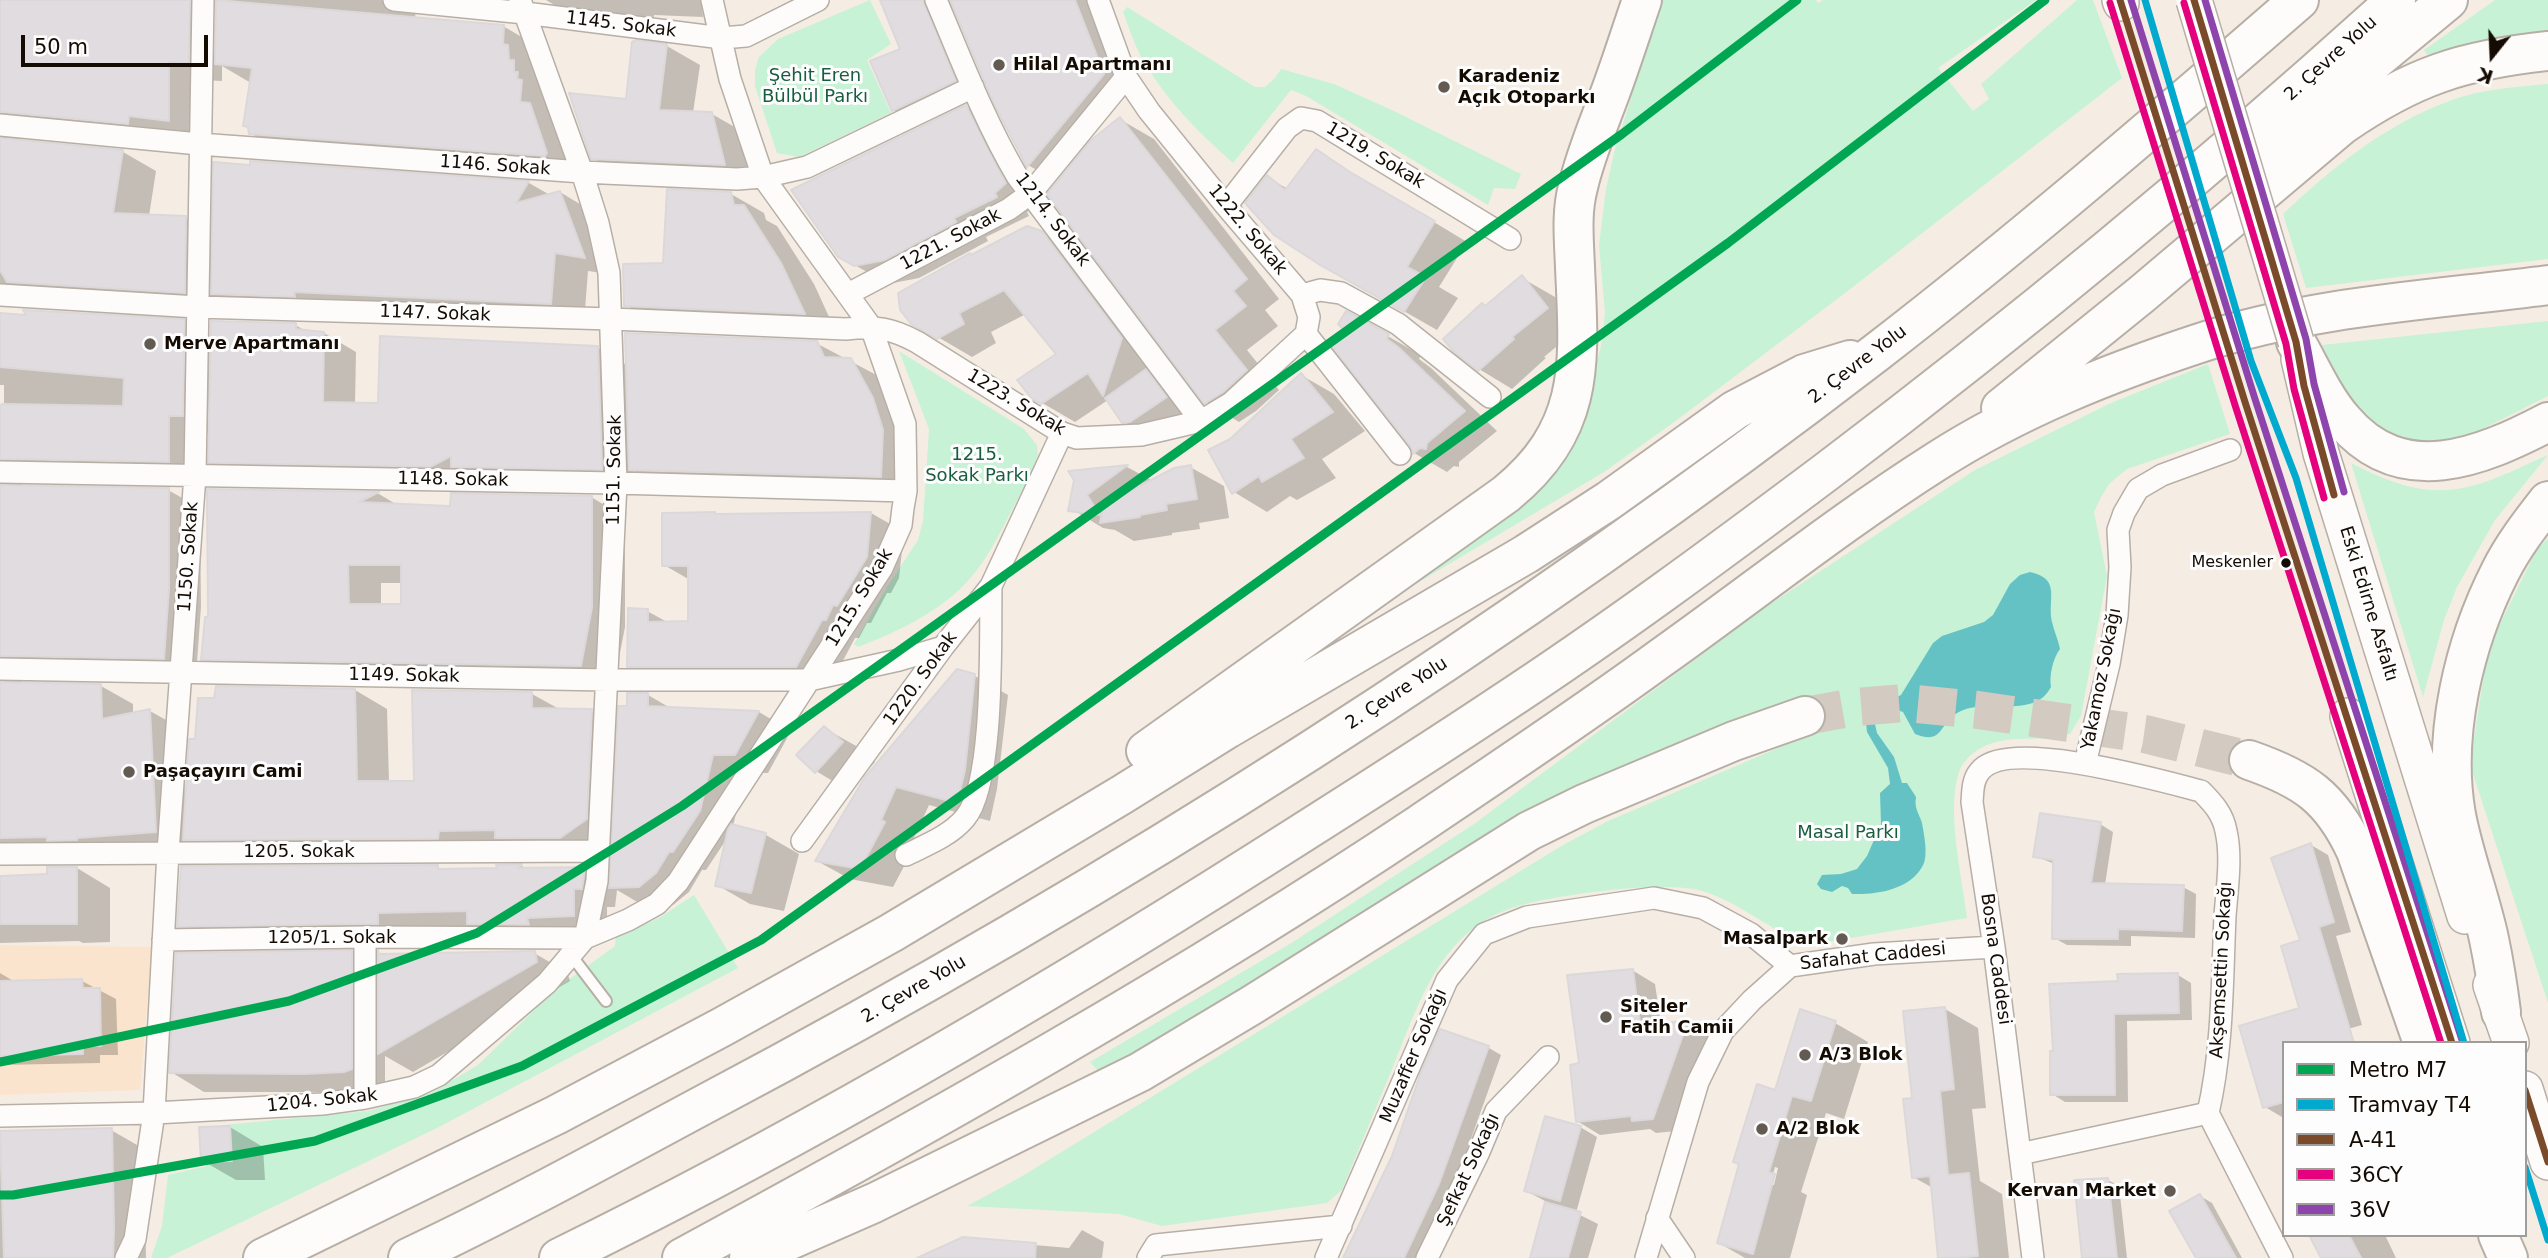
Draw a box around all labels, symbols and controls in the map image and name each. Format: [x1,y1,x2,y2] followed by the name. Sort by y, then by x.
[564,8,678,42] street label: 1145. Sokak
[2280,12,2382,106] street label: 2. Çevre Yolu
[24,21,212,65] scale bar
[2457,21,2527,91] north arrow
[34,35,88,59] text: 50 m
[1013,54,1171,76] place label: Hilal Apartmanı
[991,57,1007,73] marker: Hilal Apartmanı
[2475,63,2496,89] text: K
[762,65,868,108] park label: Şehit Eren Bülbül Parkı
[1458,66,1595,108] place label: Karadeniz Açık Otoparkı
[1436,79,1452,95] marker: Karadeniz Açık Otoparkı
[1322,118,1428,194] street label: 1219. Sokak
[439,151,551,181] street label: 1146. Sokak
[1010,169,1094,271] street label: 1214. Sokak
[1203,180,1291,280] street label: 1222. Sokak
[897,204,1005,276] street label: 1221. Sokak
[379,301,491,327] street label: 1147. Sokak
[1805,321,1911,409] street label: 2. Çevre Yolu
[164,333,340,355] place label: Merve Apartmanı
[142,336,158,352] marker: Merve Apartmanı
[963,365,1069,441] street label: 1223. Sokak
[603,414,627,526] street label: 1151. Sokak
[925,444,1029,486] park label: 1215. Sokak Parkı
[397,468,509,492] street label: 1148. Sokak
[174,501,204,613] street label: 1150. Sokak
[2334,524,2402,684] street label: Eski Edirne Asfaltı
[822,545,898,651] street label: 1215. Sokak
[2191,553,2273,573] place label: Meskenler
[2279,556,2293,570] marker: Meskenler
[2078,606,2126,752] street label: Yakamoz Sokağı
[880,628,962,730] street label: 1220. Sokak
[1342,653,1452,735] street label: 2. Çevre Yolu
[348,664,460,688] street label: 1149. Sokak
[143,761,302,783] place label: Paşaçayırı Cami
[121,764,137,780] marker: Paşaçayırı Cami
[1797,822,1899,844] park label: Masal Parkı
[243,841,355,863] street label: 1205. Sokak
[2207,881,2237,1059] street label: Akşemsettin Sokağı
[1975,892,2015,1026] street label: Bosna Caddesi
[268,927,396,949] street label: 1205/1. Sokak
[1723,928,1828,950] place label: Masalpark
[1834,931,1850,947] marker: Masalpark
[1799,939,1947,975] street label: Safahat Caddesi
[858,951,970,1029] street label: 2. Çevre Yolu
[1376,985,1452,1127] street label: Muzaffer Sokağı
[1620,996,1734,1038] place label: Siteler Fatih Camii
[1598,1009,1614,1025] marker: Siteler Fatih Camii
[2282,1041,2527,1237] legend
[1819,1044,1903,1066] place label: A/3 Blok
[1797,1047,1813,1063] marker: A/3 Blok
[2349,1058,2447,1082] text: Metro M7
[266,1084,378,1118] street label: 1204. Sokak
[2349,1093,2471,1117] text: Tramvay T4
[1433,1110,1505,1230] street label: Şefkat Sokağı
[1776,1118,1860,1140] place label: A/2 Blok
[1754,1121,1770,1137] marker: A/2 Blok
[2349,1128,2397,1152] text: A-41
[2349,1163,2403,1187] text: 36CY
[2007,1180,2156,1202] place label: Kervan Market
[2162,1183,2178,1199] marker: Kervan Market
[2349,1198,2390,1222] text: 36V

